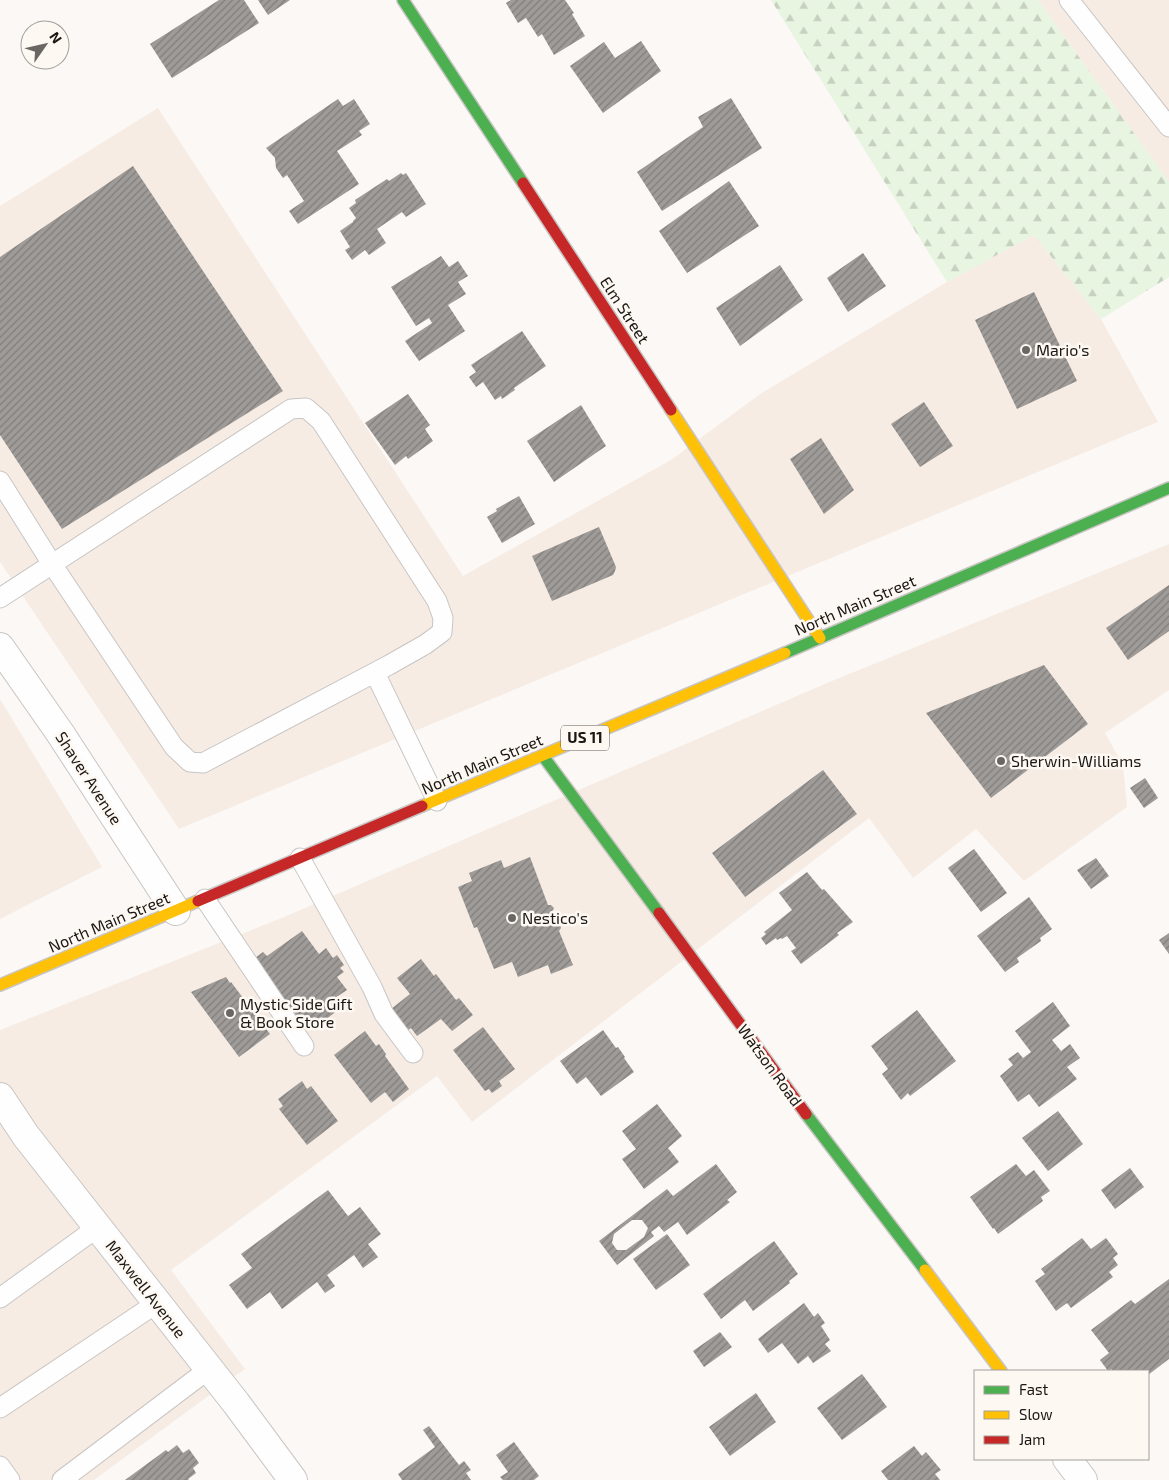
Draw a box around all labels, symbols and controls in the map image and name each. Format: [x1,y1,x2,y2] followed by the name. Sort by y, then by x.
[20,20,70,70] north arrow
[46,29,66,46] text: N
[597,273,654,347] street label: Elm Street
[1036,340,1089,359] place label: Mario's
[1020,344,1032,356] marker: Mario's
[791,570,918,639] street label: North Main Street
[561,726,609,750] road number: US 11
[52,728,127,828] street label: Shaver Avenue
[418,729,545,798] street label: North Main Street
[1011,751,1141,770] place label: Sherwin-Williams
[995,755,1007,767] marker: Sherwin-Williams
[45,887,172,956] street label: North Main Street
[522,908,588,927] place label: Nestico's
[506,912,518,924] marker: Nestico's
[240,994,353,1031] place label: Mystic Side Gift & Book Store
[224,1007,236,1019] marker: Mystic Side Gift & Book Store
[734,1020,807,1109] street label: Watson Road
[102,1236,190,1341] street label: Maxwell Avenue
[974,1370,1149,1460] legend
[1019,1380,1049,1398] text: Fast
[1019,1405,1053,1423] text: Slow
[1019,1430,1045,1448] text: Jam

